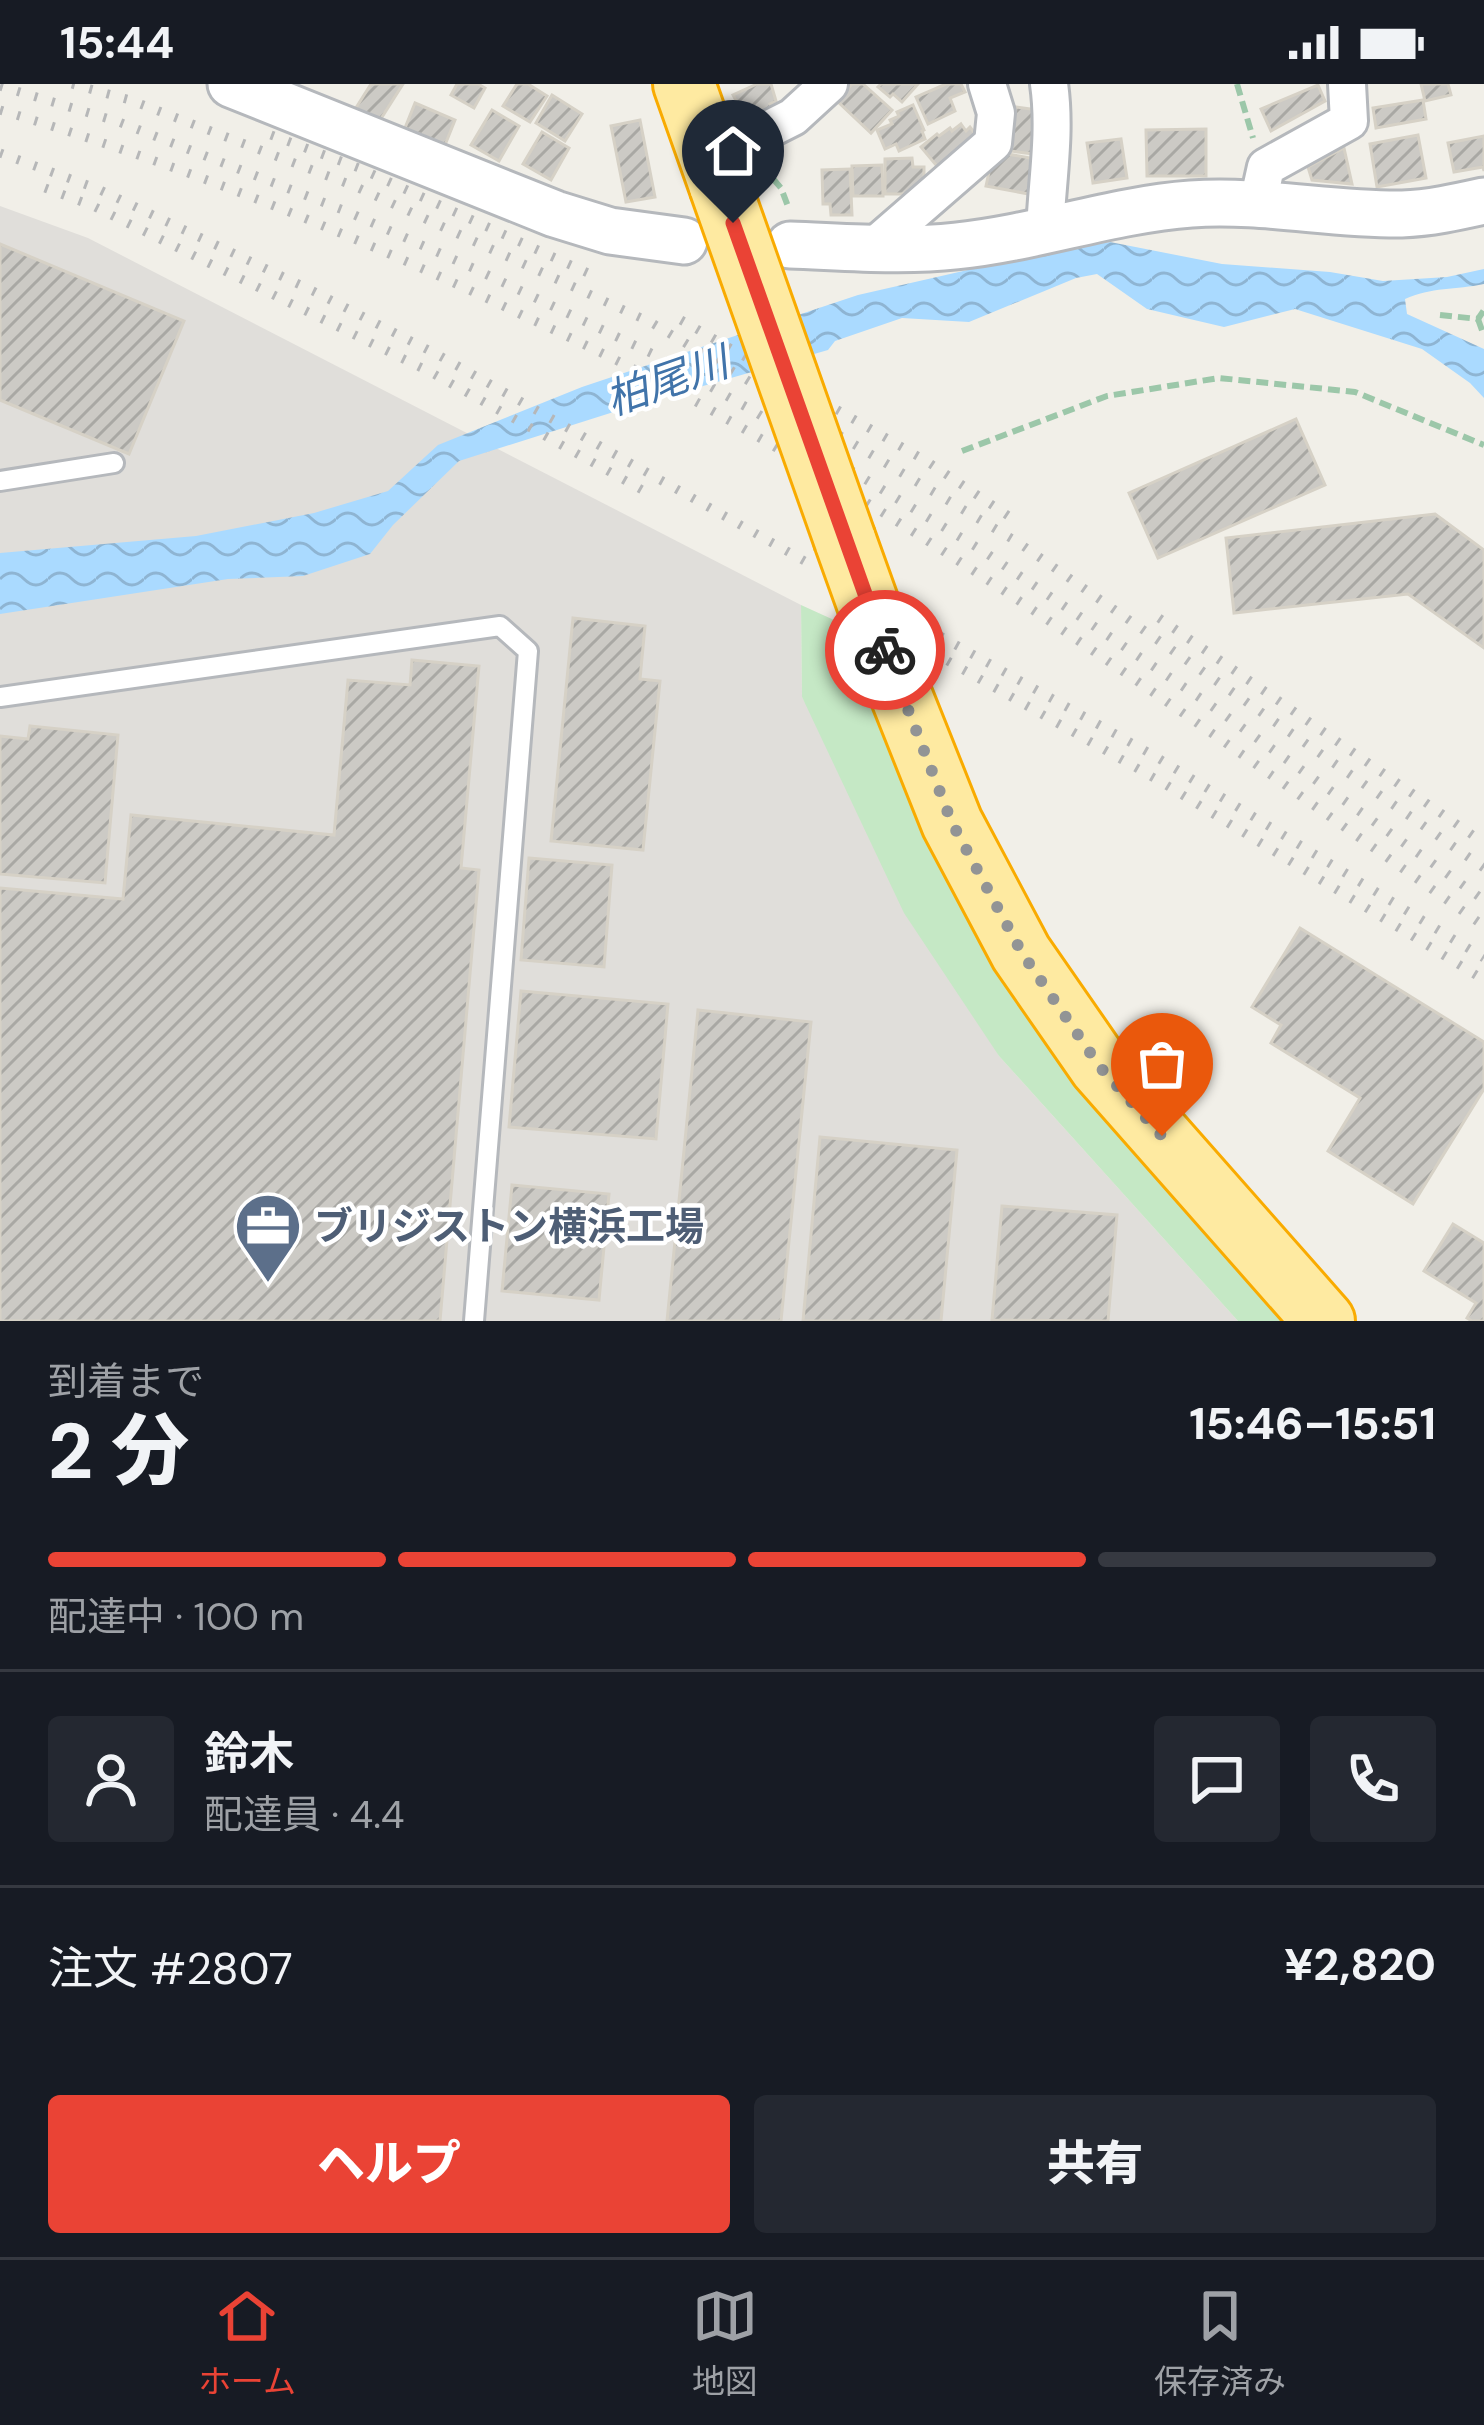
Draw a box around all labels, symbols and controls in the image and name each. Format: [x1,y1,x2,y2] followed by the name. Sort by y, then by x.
[60,13,174,72] text: 15:44
[682,100,784,223] pin
[700,118,766,184] icon: home
[598,333,739,428] water label: 柏尾川
[825,590,945,710] courier
[852,617,918,683] icon: bike
[1111,1013,1213,1136] pin
[1129,1031,1195,1097] icon: bag
[233,1191,303,1285] office icon: ブリジストン横浜工場
[314,1201,704,1252] place label: ブリジストン横浜工場
[48,1356,204,1407] text: 到着まで
[1189,1394,1436,1453] text: 15:46–15:51
[48,1401,189,1502] text: 2 分
[48,1591,304,1642] text: 配達中 · 100 m
[48,1716,174,1842] button: person
[1154,1716,1280,1842] button: chat
[1310,1716,1436,1842] button: phone
[204,1724,294,1783] text: 鈴木
[204,1789,405,1840] text: 配達員 · 4.4
[1284,1935,1436,1994] text: ¥2,820
[48,1939,293,1998] text: 注文 #2807
[48,2095,730,2233] button: ヘルプ
[754,2095,1436,2233] button: 共有
[198,2283,296,2403] tab: ホーム
[692,2283,758,2403] tab: 地図
[1154,2283,1286,2403] tab: 保存済み

